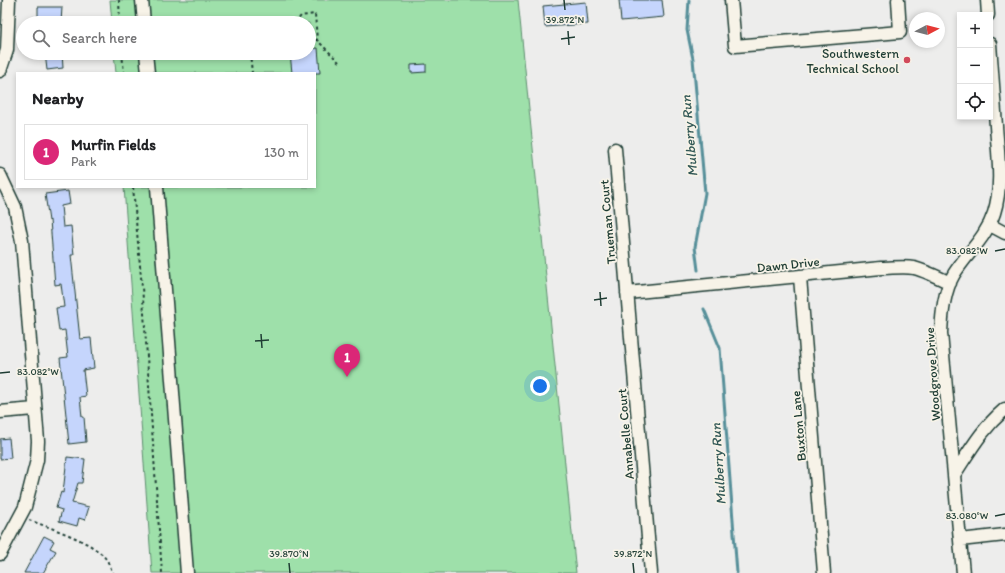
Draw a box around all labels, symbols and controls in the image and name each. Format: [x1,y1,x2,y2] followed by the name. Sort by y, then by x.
[909,12,945,48] north arrow
[957,12,993,120] map controls
[957,12,993,48] button: +
[546,13,585,26] text: 39.872°N
[16,16,316,60] search box
[30,27,52,49] icon: search
[62,29,137,47] text: Search here
[807,46,900,76] place label: Southwestern Technical School
[957,48,993,84] button: −
[902,55,912,65] marker: Southwestern Technical School
[957,84,993,120] button: locate
[32,88,84,108] text: Nearby
[677,93,702,177] water label: Mulberry Run
[71,136,156,154] text: Murfin Fields
[43,145,49,160] text: 1
[264,145,299,160] text: 130 m
[71,154,97,169] text: Park
[596,179,619,265] street label: Trueman Court
[946,244,988,257] text: 83.082°W
[756,254,820,275] street label: Dawn Drive
[922,327,943,421] street label: Woodgrove Drive
[334,344,360,377] pin: 1
[17,365,59,378] text: 83.082°W
[530,376,550,396] your location
[614,388,637,480] street label: Annabelle Court
[788,390,809,462] street label: Buxton Lane
[707,422,730,505] water label: Mulberry Run
[946,509,989,522] text: 83.080°W
[269,547,309,560] text: 39.870°N
[614,547,653,560] text: 39.872°N

